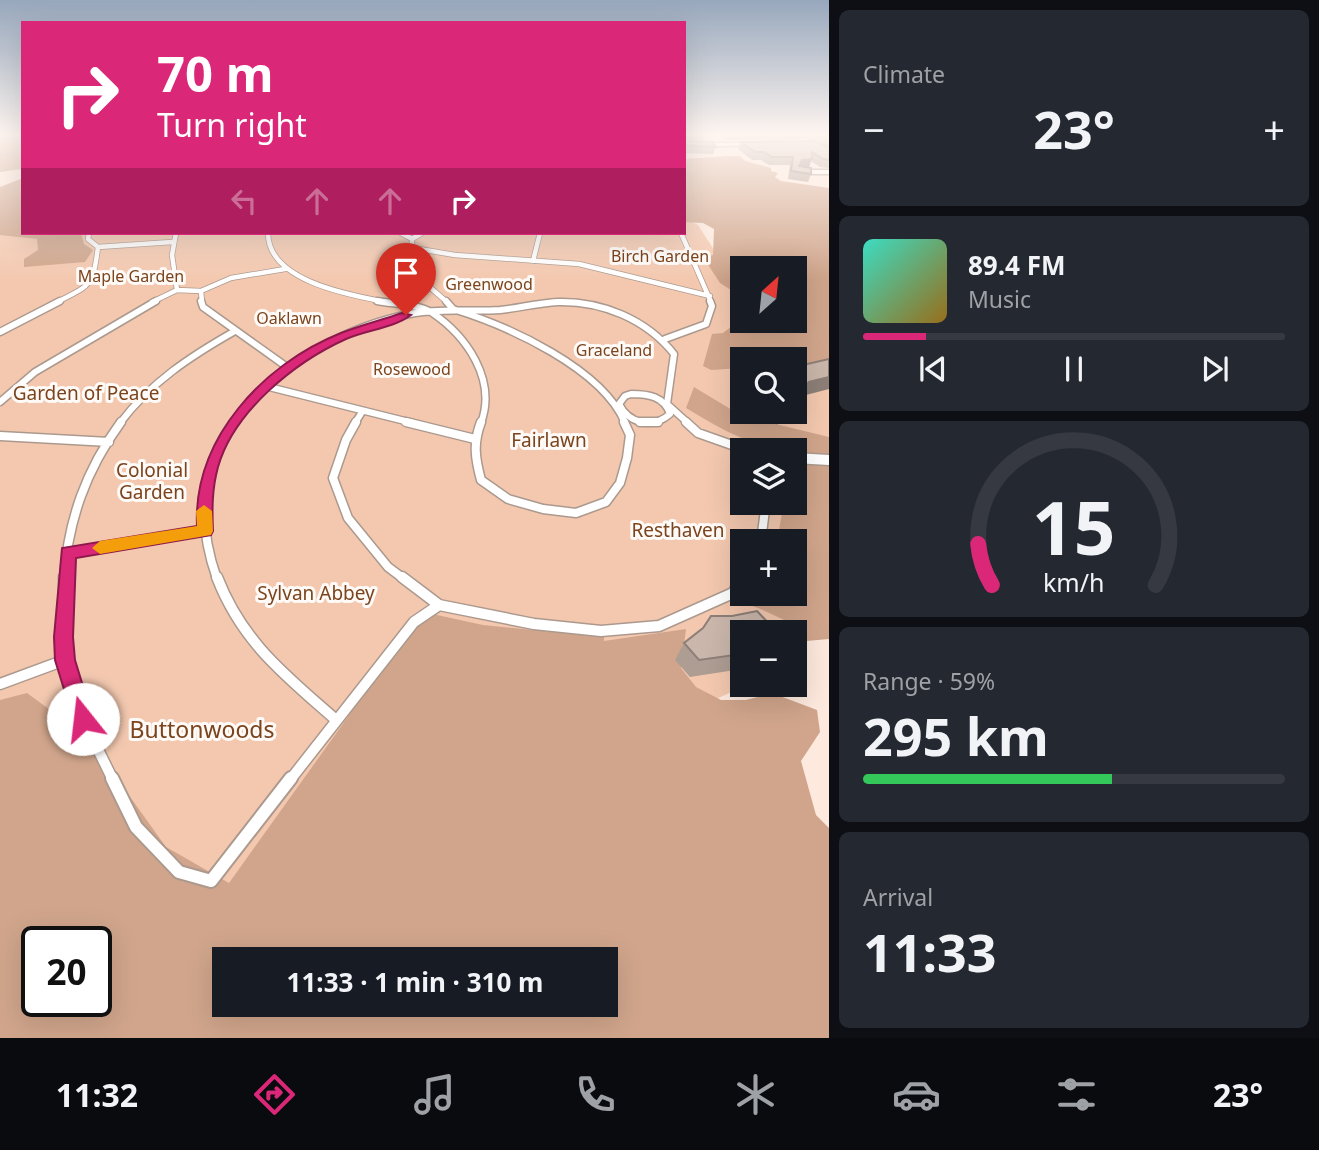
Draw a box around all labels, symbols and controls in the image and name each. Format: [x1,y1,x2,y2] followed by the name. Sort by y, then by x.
[157,40,274,106] text: 70 m
[42,49,133,140] icon: right
[863,58,945,90] text: Climate
[1033,93,1115,164] text: 23°
[157,103,307,146] text: Turn right
[863,103,885,155] text: −
[1263,103,1285,155] text: +
[225,182,263,220] icon: left
[298,182,336,220] icon: ahead
[371,182,409,220] icon: ahead
[444,182,482,220] icon: right
[376,243,436,315] pin
[611,245,709,267] park label: Birch Garden
[968,247,1065,283] text: 89.4 FM
[387,254,425,292] icon: arrive
[730,256,807,332] north arrow
[730,256,807,697] map controls
[78,265,184,287] park label: Maple Garden
[445,273,533,295] park label: Greenwood
[968,283,1031,315] text: Music
[256,307,322,329] park label: Oaklawn
[576,339,652,361] park label: Graceland
[730,347,807,424] button: search
[914,350,952,388] icon: previous
[1055,350,1093,388] icon: pause
[1196,350,1234,388] icon: next
[373,358,451,380] park label: Rosewood
[13,380,159,406] park label: Garden of Peace
[511,427,587,453] park label: Fairlawn
[730,438,807,515] button: layers
[116,457,188,505] park label: Colonial Garden
[1032,477,1116,576] text: 15
[631,517,725,543] park label: Resthaven
[730,529,807,606] button: +
[1043,565,1105,599] text: km/h
[257,580,375,606] park label: Sylvan Abbey
[730,620,807,697] button: −
[863,665,995,697] text: Range · 59%
[46,682,120,756] position arrow
[863,700,1049,771] text: 295 km
[130,713,274,745] park label: Buttonwoods
[863,881,933,913] text: Arrival
[863,916,997,987] text: 11:33
[21,926,112,1017] speed limit sign: 20
[287,964,543,1000] text: 11:33 · 1 min · 310 m
[250,1070,299,1119] icon: directions
[410,1070,459,1119] icon: music
[571,1070,620,1119] icon: phone
[731,1070,780,1119] icon: climate
[892,1070,941,1119] icon: car
[1052,1070,1101,1119] icon: filters
[56,1073,138,1116] text: 11:32
[1213,1073,1263,1116] text: 23°

